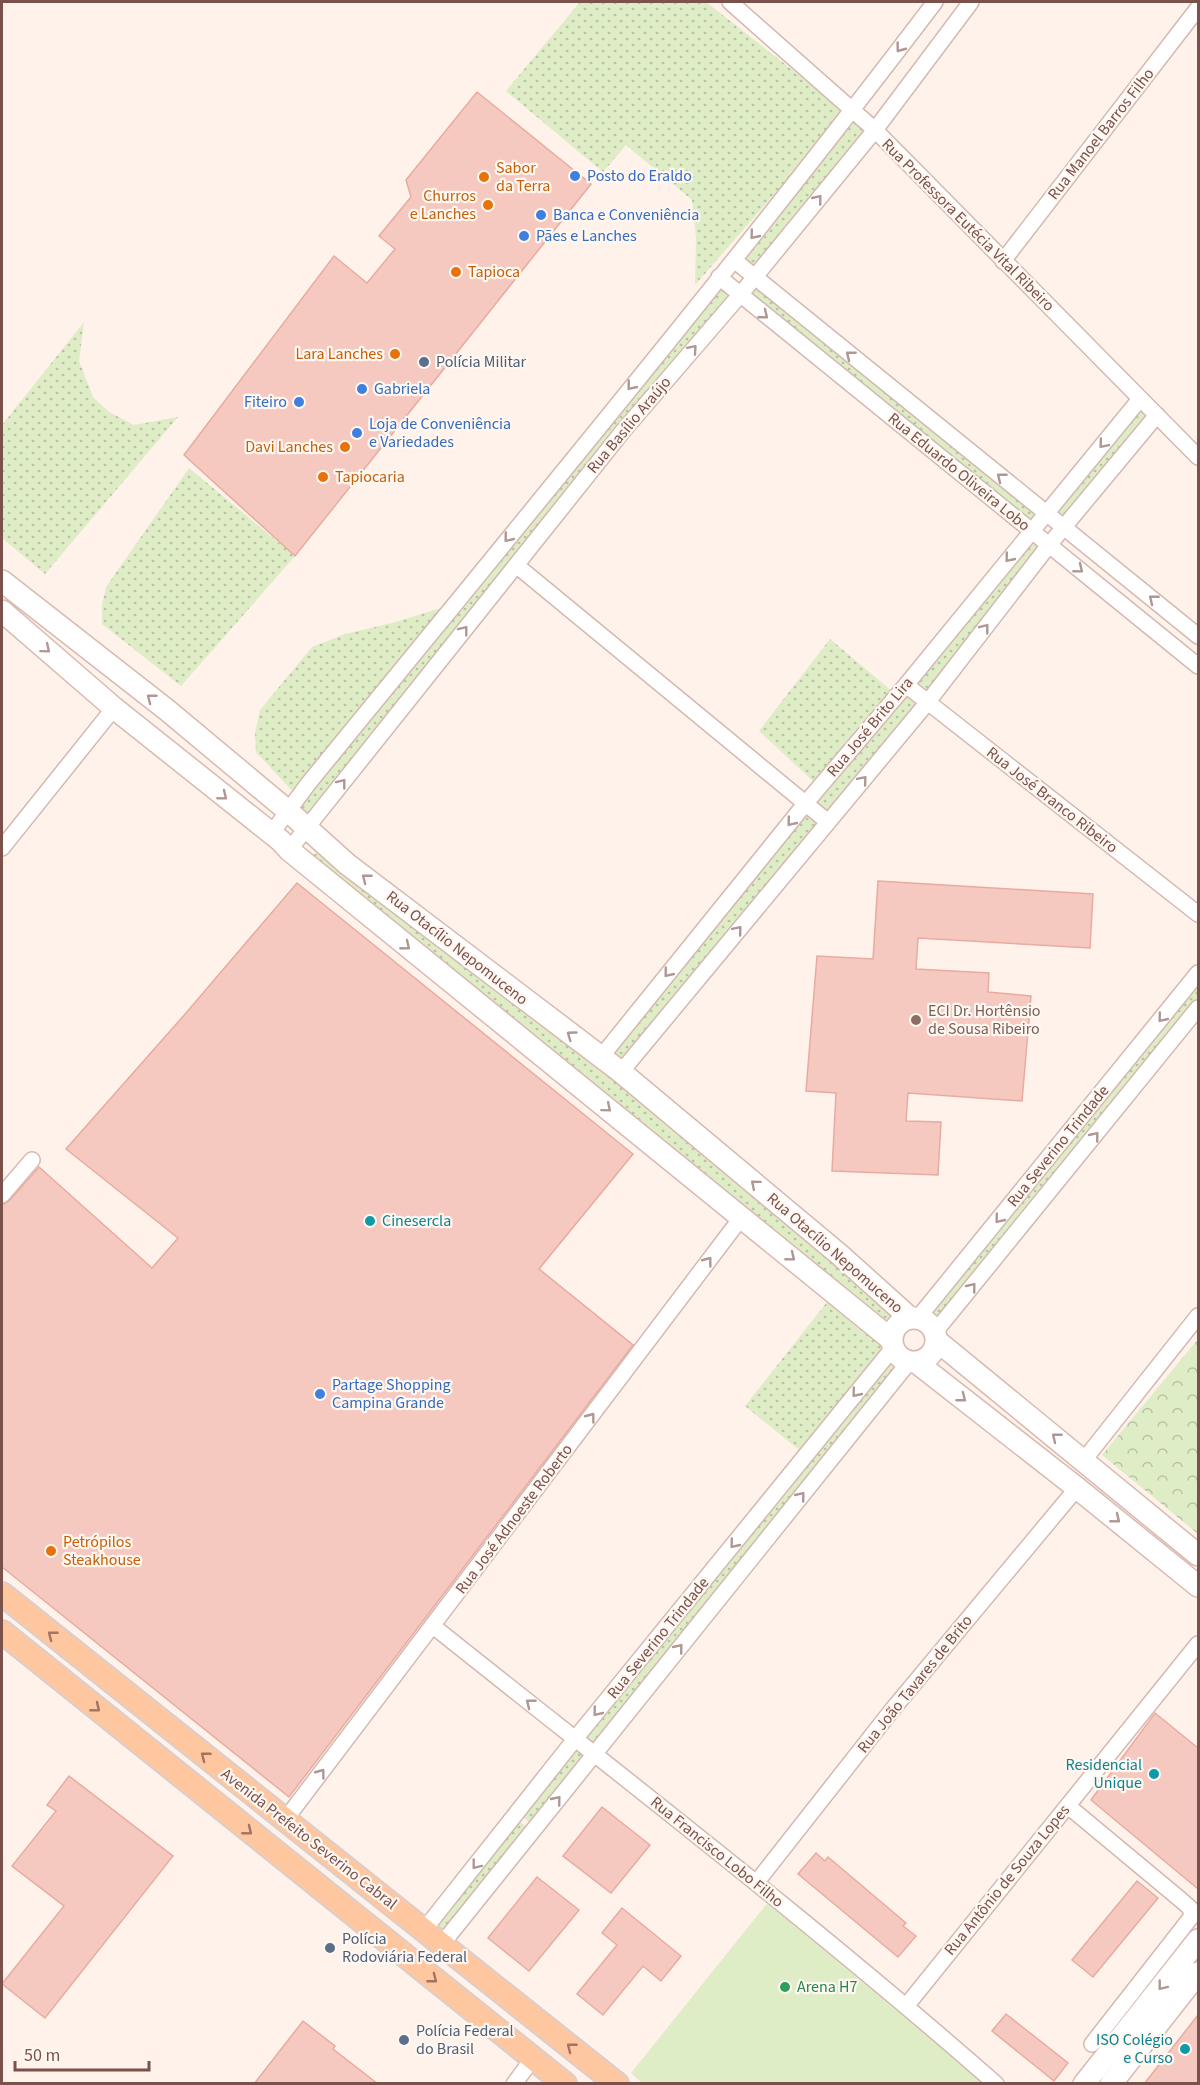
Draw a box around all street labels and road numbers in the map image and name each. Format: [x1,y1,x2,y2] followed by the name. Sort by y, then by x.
[1043,64,1159,204] street label: Rua Manoel Barros Filho
[877,134,1059,316] street label: Rua Professora Eutécia Vital Ribeiro
[582,372,676,478] street label: Rua Basílio Araújo
[883,408,1035,536] street label: Rua Eduardo Oliveira Lobo
[822,672,918,782] street label: Rua José Brito Lira
[982,742,1122,858] street label: Rua José Branco Ribeiro
[382,886,532,1010] street label: Rua Otacílio Nepomuceno
[1002,1080,1114,1212] street label: Rua Severino Trindade
[762,1188,908,1318] street label: Rua Otacílio Nepomuceno
[450,1439,578,1599] street label: Rua José Adnoeste Roberto
[602,1572,714,1704] street label: Rua Severino Trindade
[852,1610,978,1758] street label: Rua João Tavares de Brito
[216,1763,402,1915] street label: Avenida Prefeito Severino Cabral
[646,1791,788,1913] street label: Rua Francisco Lobo Filho
[939,1800,1075,1960] street label: Rua Antônio de Souza Lopes

